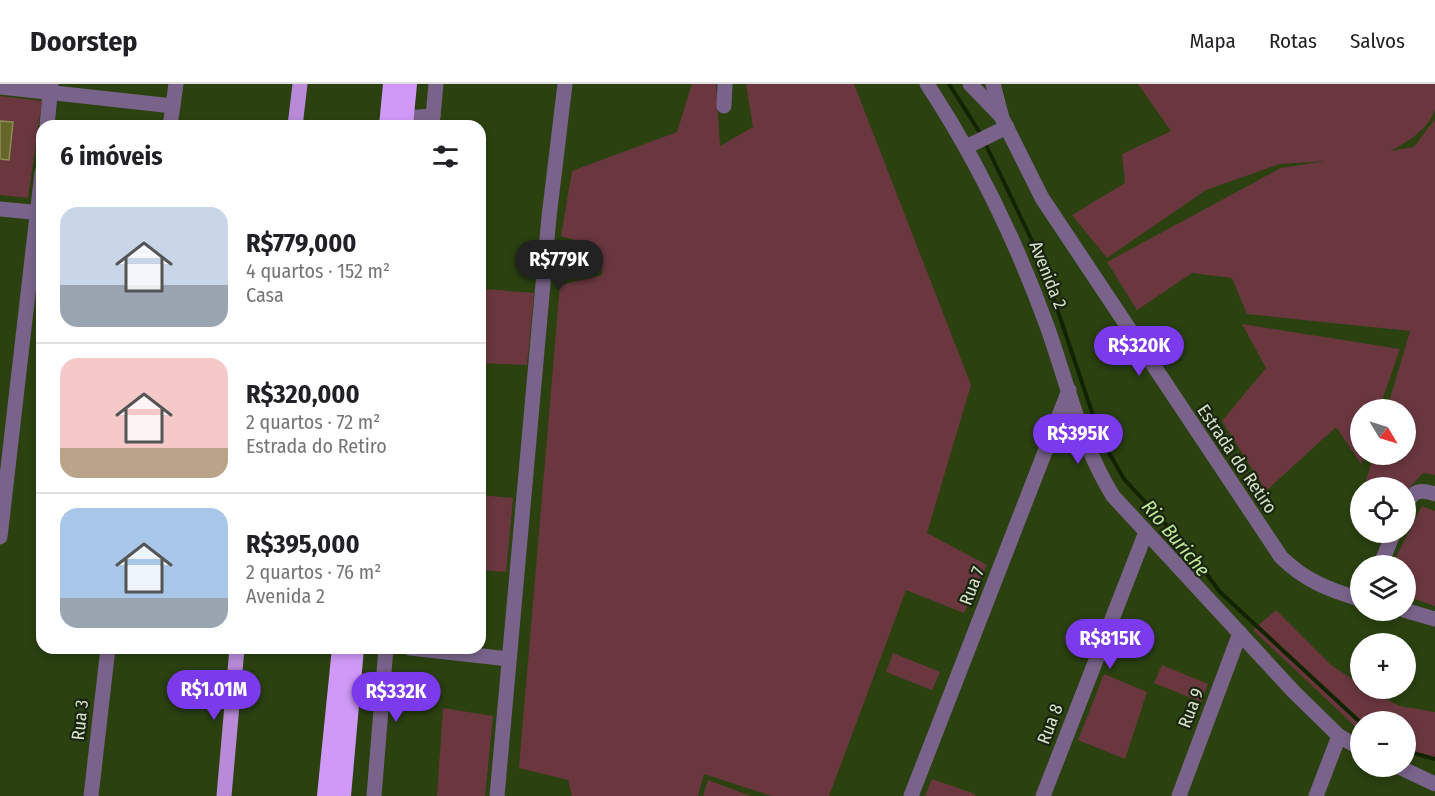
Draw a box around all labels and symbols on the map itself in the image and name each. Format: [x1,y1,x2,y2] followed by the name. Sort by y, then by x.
[1025,238,1072,312] street label: Avenida 2
[510,240,608,291] pin: R$779K
[1090,326,1188,377] pin: R$320K
[1350,399,1416,465] north arrow
[1192,400,1282,518] street label: Estrada do Retiro
[1029,414,1127,465] pin: R$395K
[1137,495,1215,582] water label: Rio Buriche
[955,564,989,608] street label: Rua 7
[1061,619,1159,670] pin: R$815K
[159,670,269,721] pin: R$1.01M
[347,672,445,723] pin: R$332K
[1173,685,1209,731] street label: Rua 9
[67,699,93,741] street label: Rua 3
[1032,701,1068,747] street label: Rua 8

